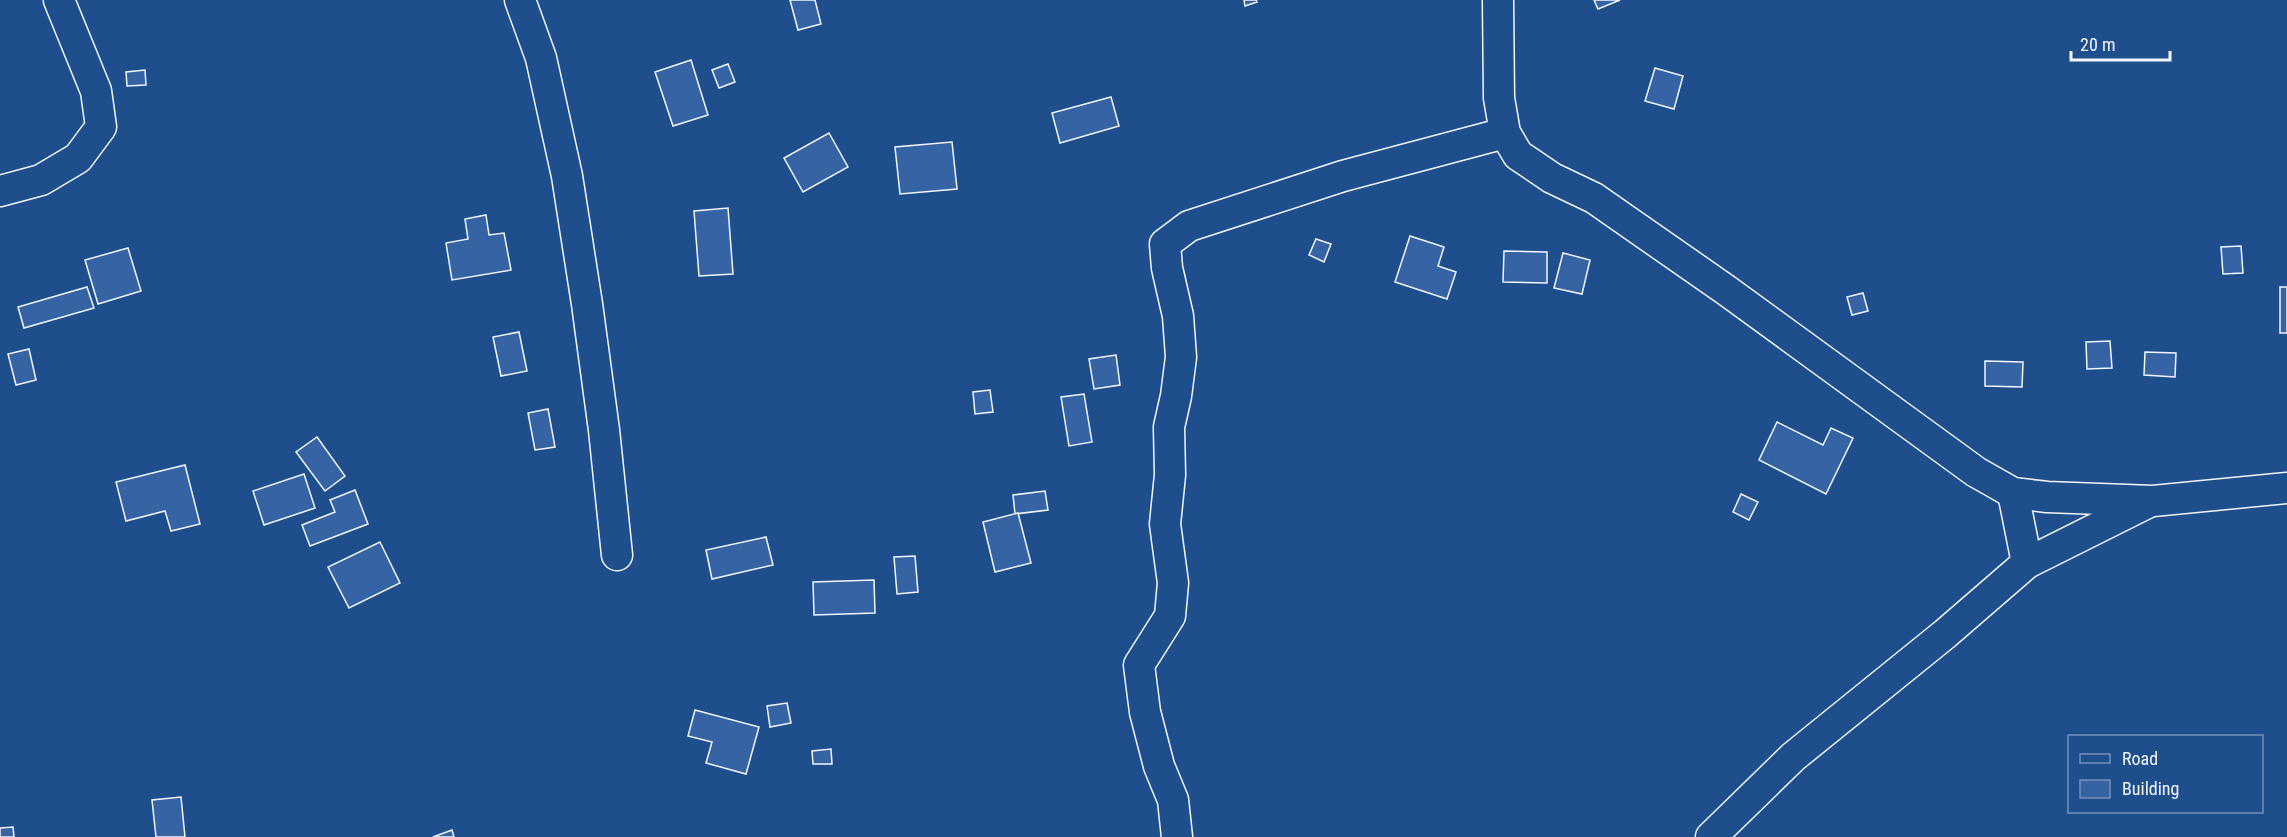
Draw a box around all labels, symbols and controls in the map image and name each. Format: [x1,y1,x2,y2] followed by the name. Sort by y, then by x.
[2071,24,2170,62] scale bar
[2080,34,2115,55] text: 20 m
[2068,735,2263,813] legend
[2122,748,2158,769] text: Road
[2122,778,2179,799] text: Building

